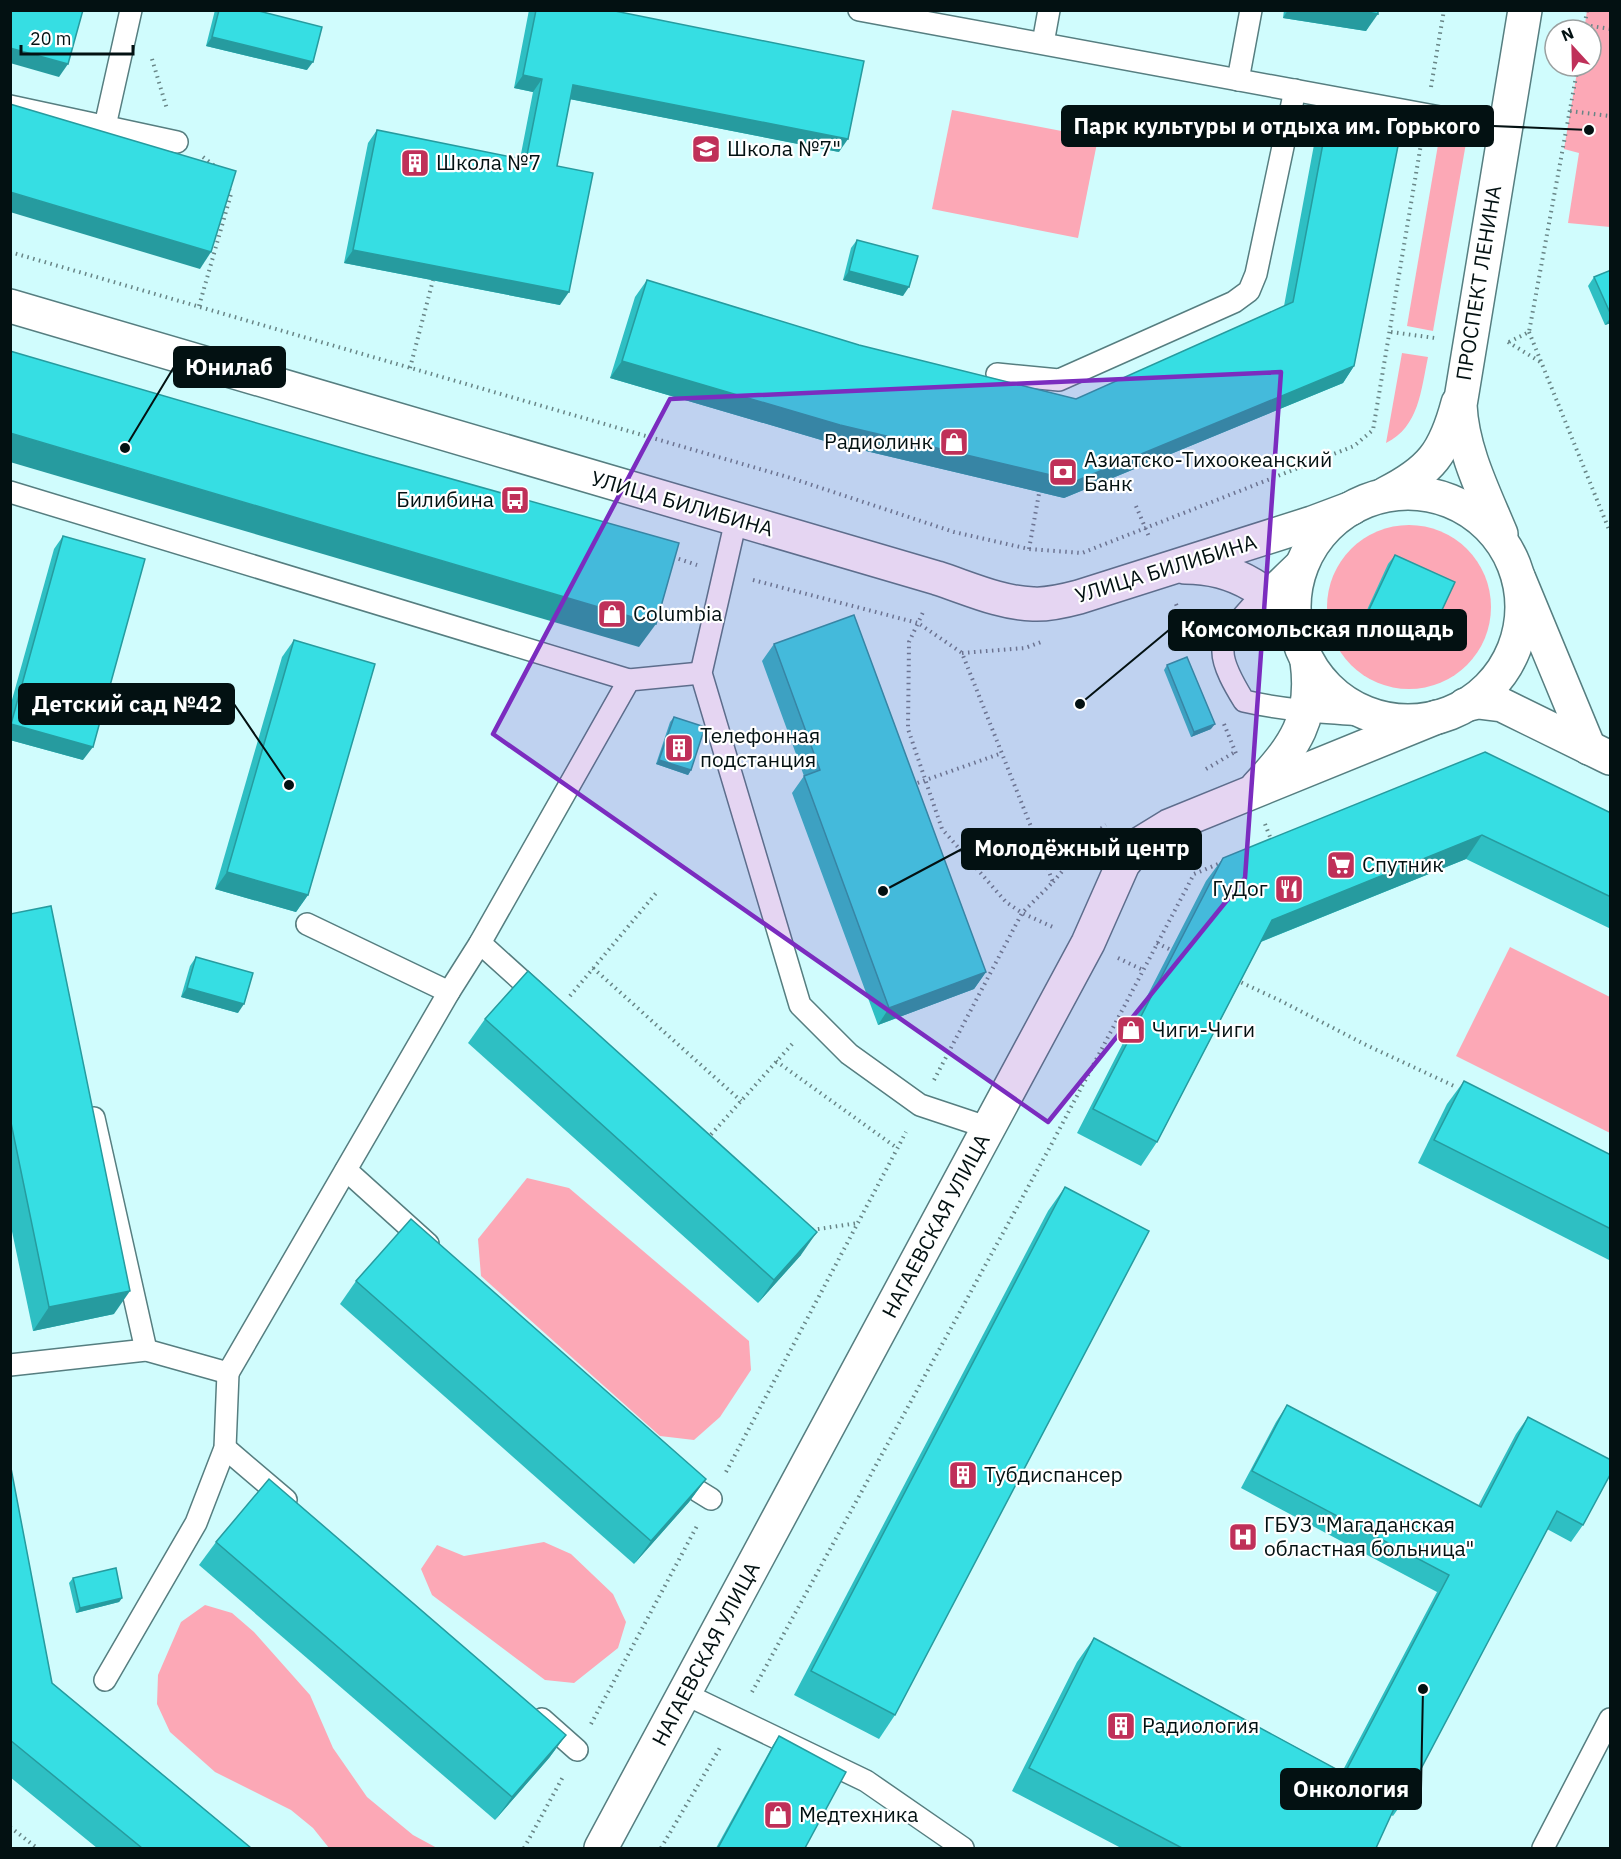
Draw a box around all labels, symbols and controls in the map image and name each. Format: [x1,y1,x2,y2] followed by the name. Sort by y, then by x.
[21,18,134,56] scale bar
[1543,18,1603,78] north arrow
[1558,23,1577,46] text: N
[30,27,72,50] text: 20 m
[1062,106,1493,146] callout: Парк культуры и отдыха им. Горького
[1073,111,1481,140] text: Парк культуры и отдыха им. Горького
[690,133,722,165] school or university icon: Школа №7"
[727,134,841,162] place label: Школа №7"
[399,147,431,179] building icon: Школа №7
[436,148,541,176] place label: Школа №7
[1449,183,1507,383] street label: ПРОСПЕКТ ЛЕНИНА
[174,347,285,387] callout: Юнилаб
[185,352,273,381] text: Юнилаб
[938,426,970,458] shop icon: Радиолинк
[824,427,933,455] place label: Радиолинк
[1084,445,1332,497] place label: Азиатско-Тихоокеанский Банк
[1047,456,1079,488] bank icon: Азиатско-Тихоокеанский Банк
[588,464,777,542] street label: УЛИЦА БИЛИБИНА
[499,484,531,516] bus stop icon: Билибина
[396,485,494,513] place label: Билибина
[1072,527,1260,609] street label: УЛИЦА БИЛИБИНА
[596,598,628,630] shop icon: Columbia
[633,599,722,627] place label: Columbia
[1169,610,1466,650] callout: Комсомольская площадь
[1180,614,1454,643] text: Комсомольская площадь
[19,684,234,724] callout: Детский сад №42
[32,689,222,718] text: Детский сад №42
[700,721,820,773] place label: Телефонная подстанция
[663,732,695,764] building icon: Телефонная подстанция
[962,829,1201,869] callout: Молодёжный центр
[974,833,1190,862] text: Молодёжный центр
[1325,849,1357,881] supermarket icon: Спутник
[1362,850,1444,878] place label: Спутник
[1273,873,1305,905] restaurant icon: ГуДог
[1212,874,1268,902] place label: ГуДог
[1115,1014,1147,1046] shop icon: Чиги-Чиги
[1152,1015,1255,1043] place label: Чиги-Чиги
[875,1129,996,1322] street label: НАГАЕВСКАЯ УЛИЦА
[947,1459,979,1491] building icon: Тубдиспансер
[984,1460,1123,1488] place label: Тубдиспансер
[1264,1510,1474,1562] place label: ГБУЗ "Магаданская областная больница"
[1227,1521,1259,1553] hospital icon: ГБУЗ "Магаданская областная больница"
[645,1557,766,1750] street label: НАГАЕВСКАЯ УЛИЦА
[1105,1710,1137,1742] building icon: Радиология
[1142,1711,1259,1739] place label: Радиология
[1281,1769,1421,1809] callout: Онкология
[1293,1774,1409,1803] text: Онкология
[762,1799,794,1831] shop icon: Медтехника
[799,1800,918,1828] place label: Медтехника

